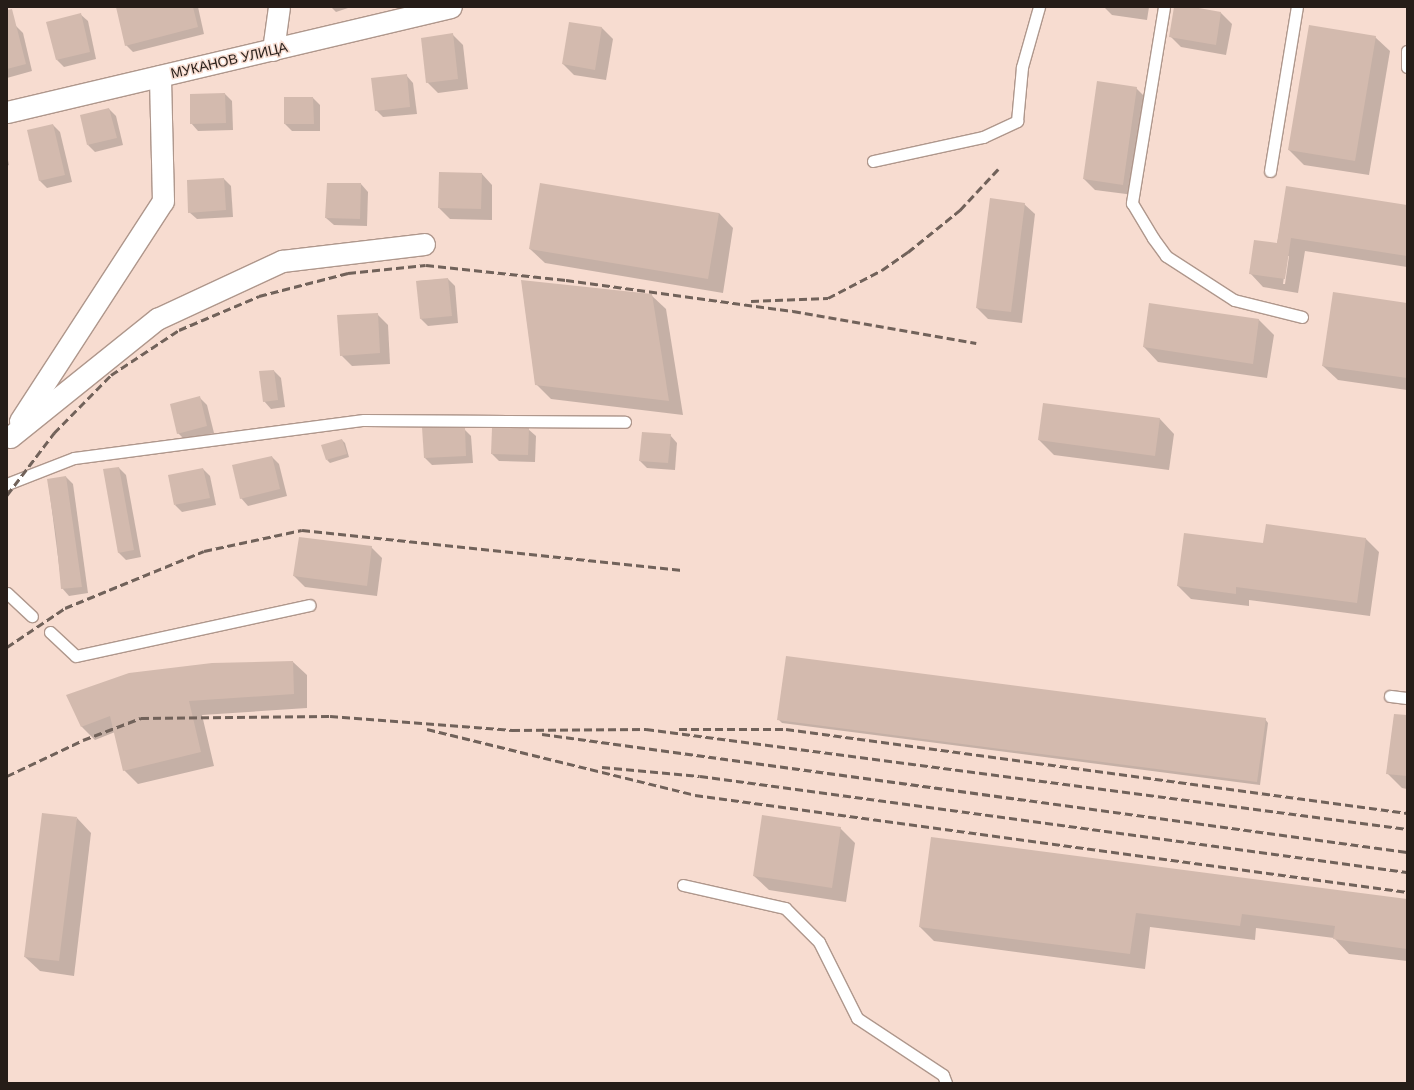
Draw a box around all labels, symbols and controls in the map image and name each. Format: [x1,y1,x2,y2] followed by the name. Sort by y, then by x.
[169,38,289,82] street label: МУКАНОВ УЛИЦА

